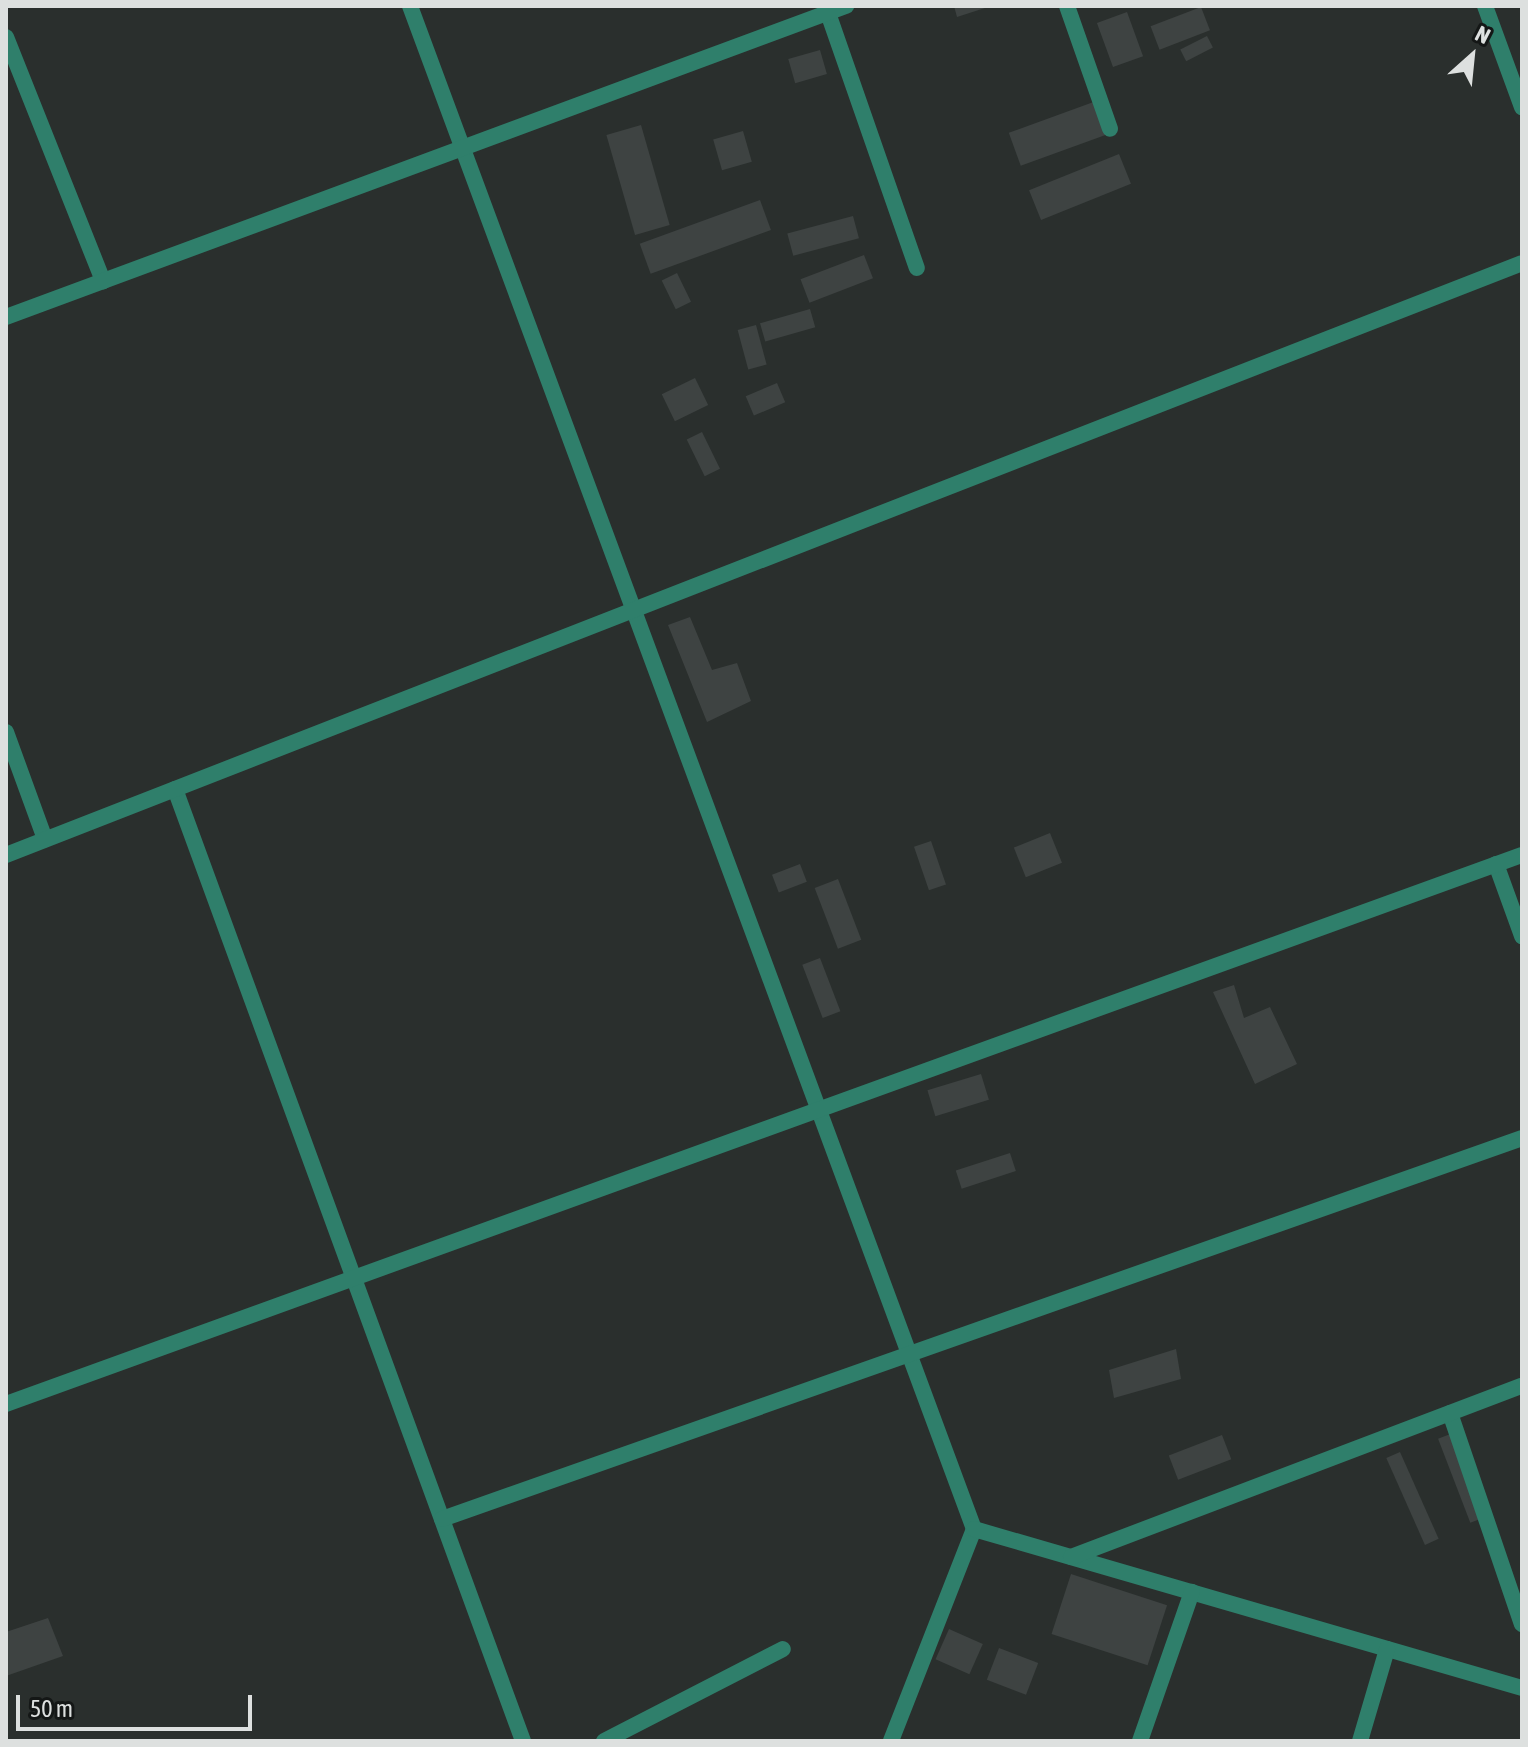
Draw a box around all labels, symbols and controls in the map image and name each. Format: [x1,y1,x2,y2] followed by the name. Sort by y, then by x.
[1432,16,1512,96] north arrow
[1471,20,1495,49] text: N
[20,1679,256,1729] scale bar
[30,1695,73,1722] text: 50 m

